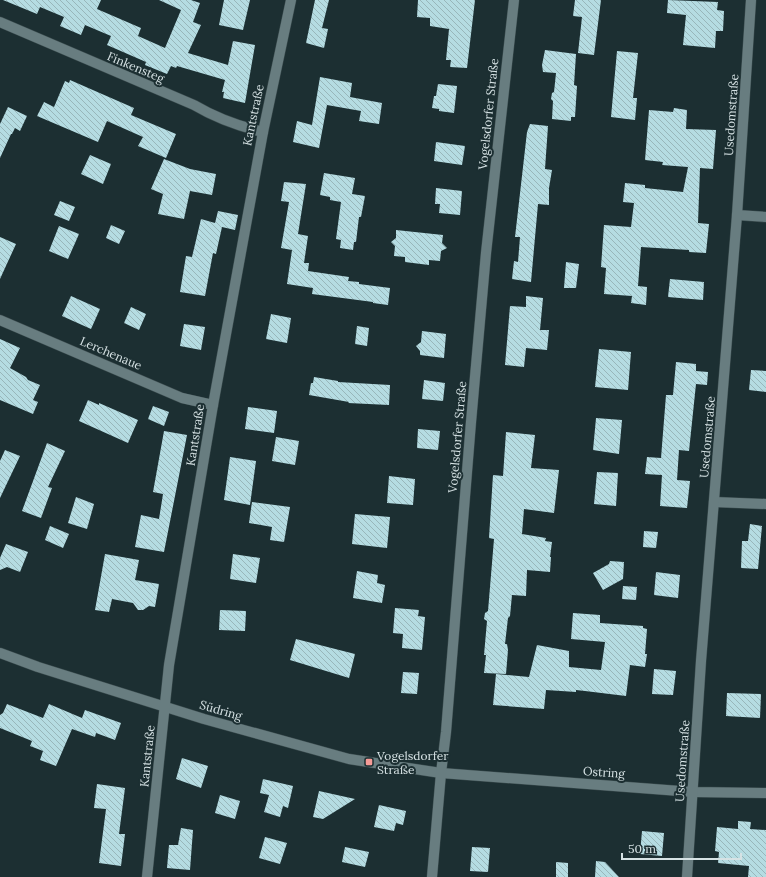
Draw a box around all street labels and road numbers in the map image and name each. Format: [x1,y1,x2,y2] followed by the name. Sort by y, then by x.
[105,48,167,86] street label: Finkensteg
[475,57,501,171] street label: Vogelsdorfer Straße
[721,73,741,156] street label: Usedomstraße
[239,82,267,147] street label: Kantstraße
[78,333,145,373] street label: Lerchenaue
[445,380,469,494] street label: Vogelsdorfer Straße
[696,395,718,479] street label: Usedomstraße
[183,403,207,467] street label: Kantstraße
[198,697,244,723] street label: Südring
[672,719,692,802] street label: Usedomstraße
[136,724,158,788] street label: Kantstraße
[582,763,626,781] street label: Ostring

